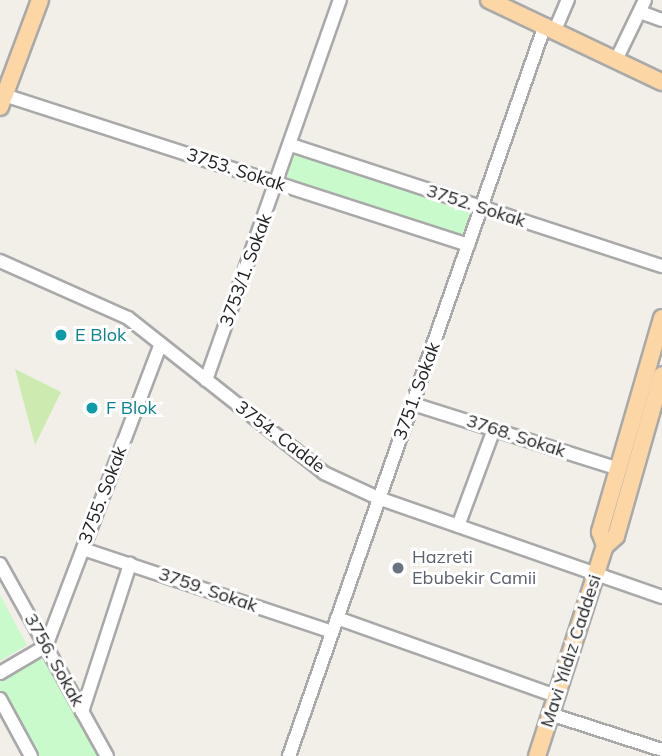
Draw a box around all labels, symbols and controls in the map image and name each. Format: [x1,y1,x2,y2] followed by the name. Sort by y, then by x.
[184,144,288,196] street label: 3753. Sokak
[424,180,528,232] street label: 3752. Sokak
[216,211,276,329] street label: 3753/1. Sokak
[75,324,126,346] place label: E Blok
[53,327,69,343] marker: E Blok
[389,339,445,443] street label: 3751. Sokak
[231,396,329,478] street label: 3754. Cadde
[106,397,157,419] place label: F Blok
[84,400,100,416] marker: F Blok
[464,410,568,462] street label: 3768. Sokak
[75,443,131,547] street label: 3755. Sokak
[412,547,536,590] place label: Hazreti Ebubekir Camii
[390,560,406,576] marker: Hazreti Ebubekir Camii
[156,563,260,617] street label: 3759. Sokak
[536,572,606,730] street label: Mavi Yıldız Caddesi
[20,610,88,710] street label: 3756. Sokak

